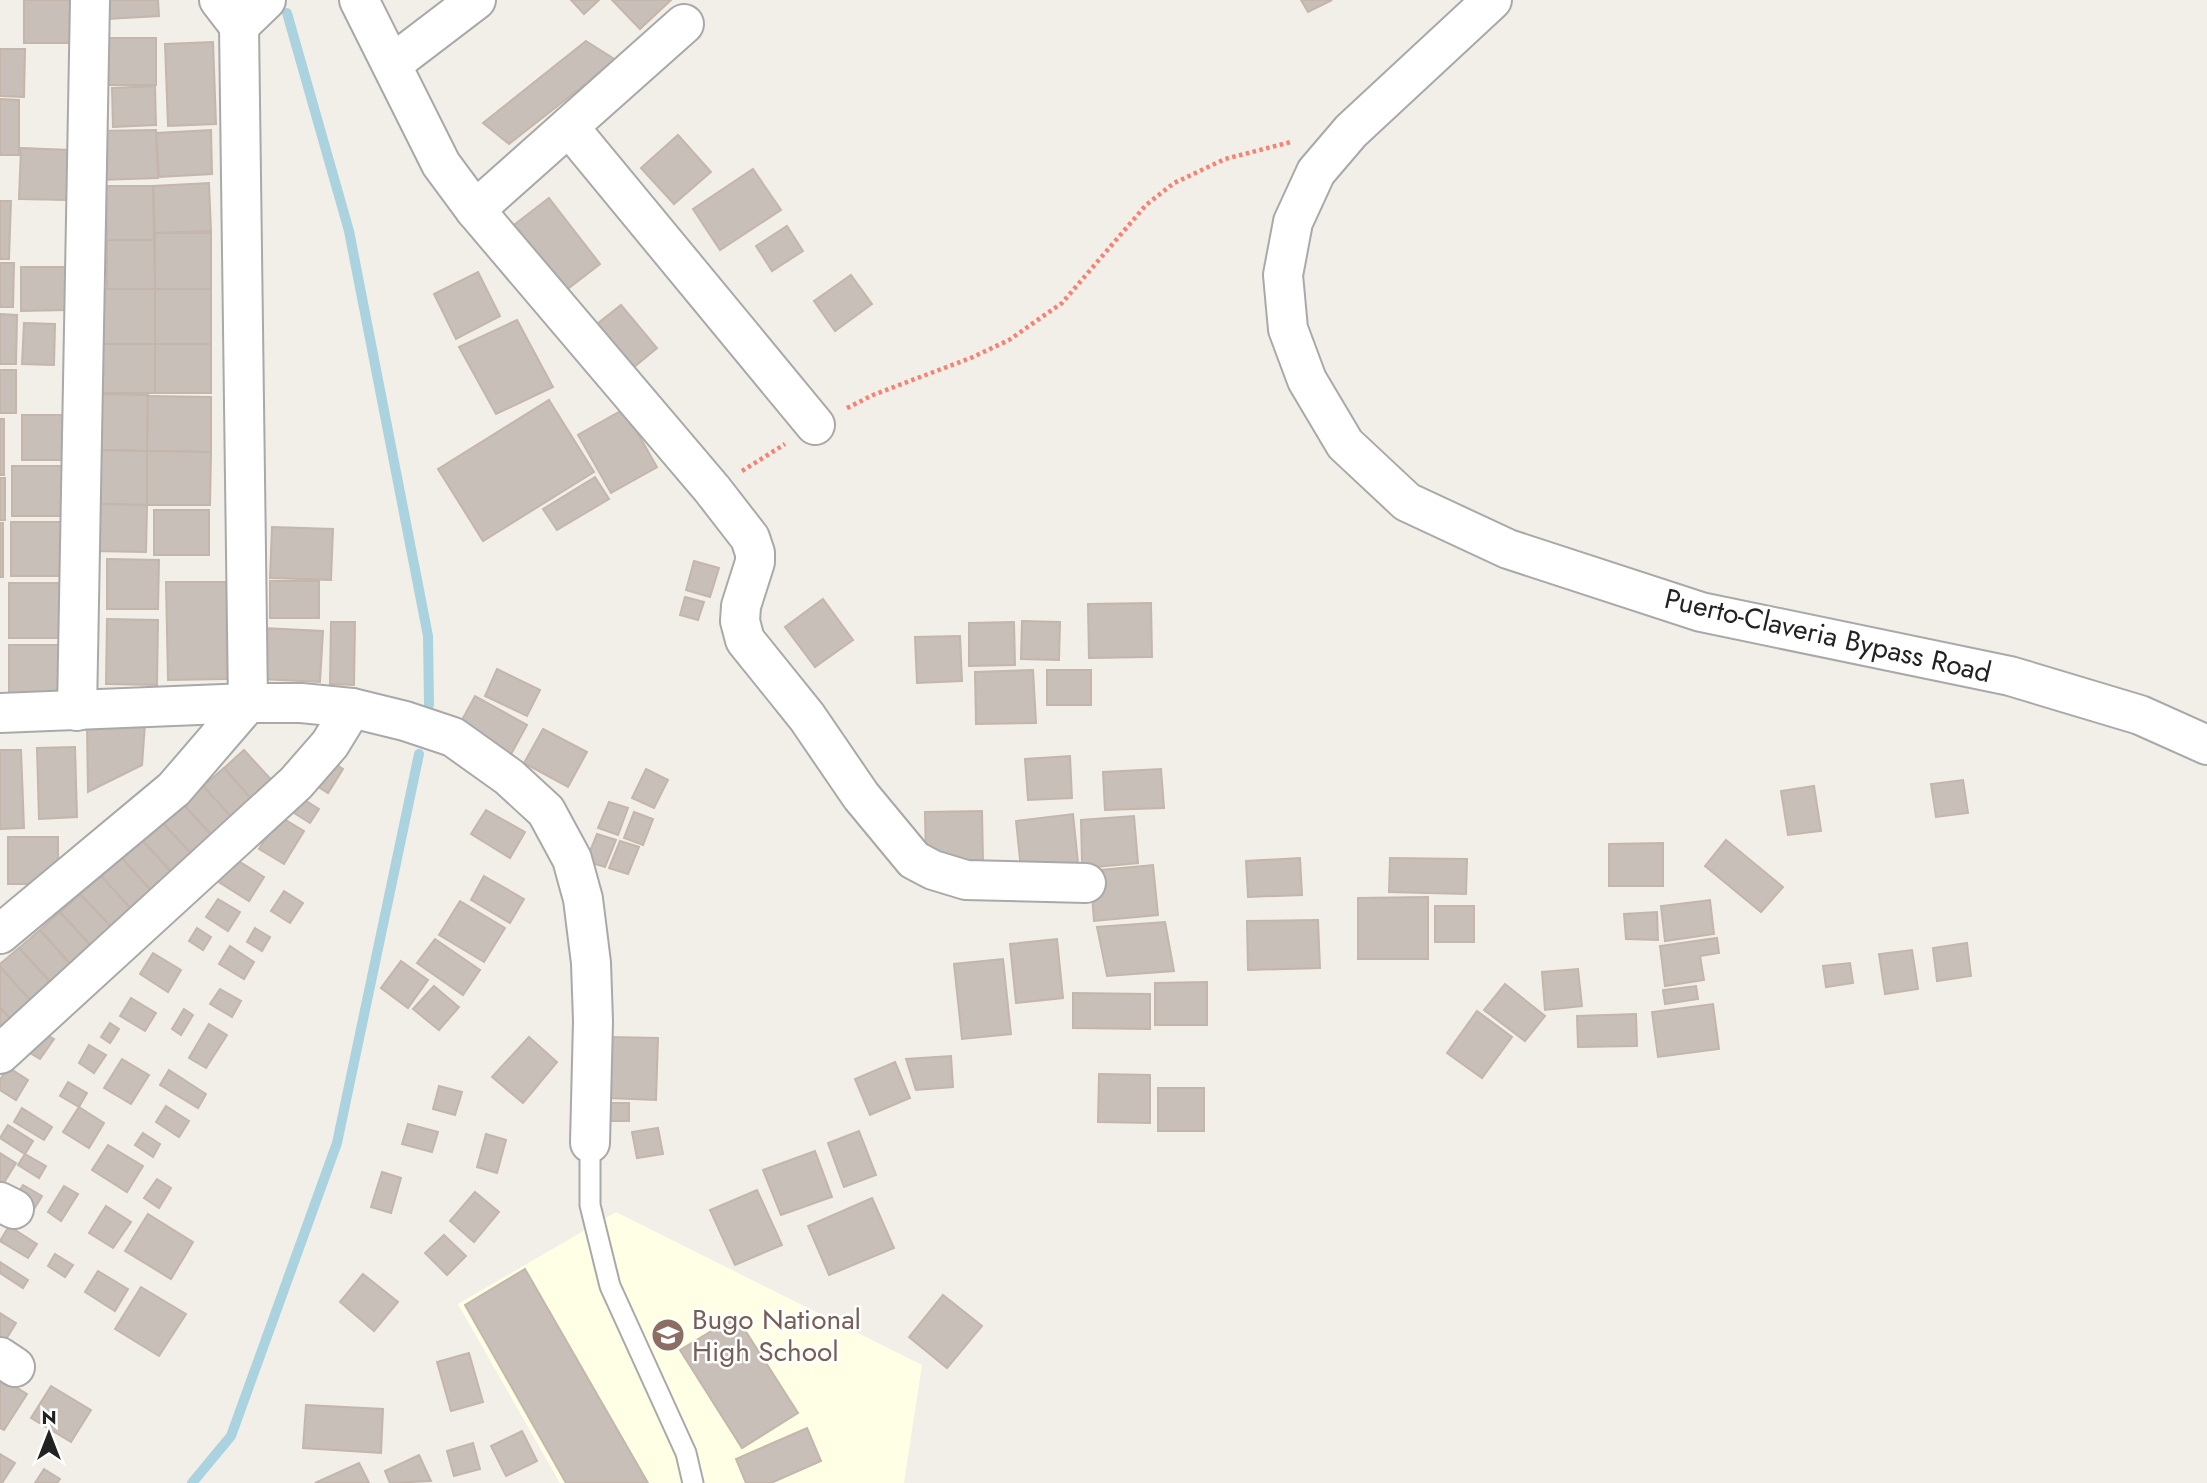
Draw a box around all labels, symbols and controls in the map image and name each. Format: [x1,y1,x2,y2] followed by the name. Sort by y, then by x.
[1660,578,1995,693] street label: Puerto-Claveria Bypass Road
[692,1299,861,1372] place label: Bugo National High School
[649,1316,687,1354] school or university icon: Bugo National High School
[14,1399,84,1469] north arrow
[41,1404,57,1431] text: N

